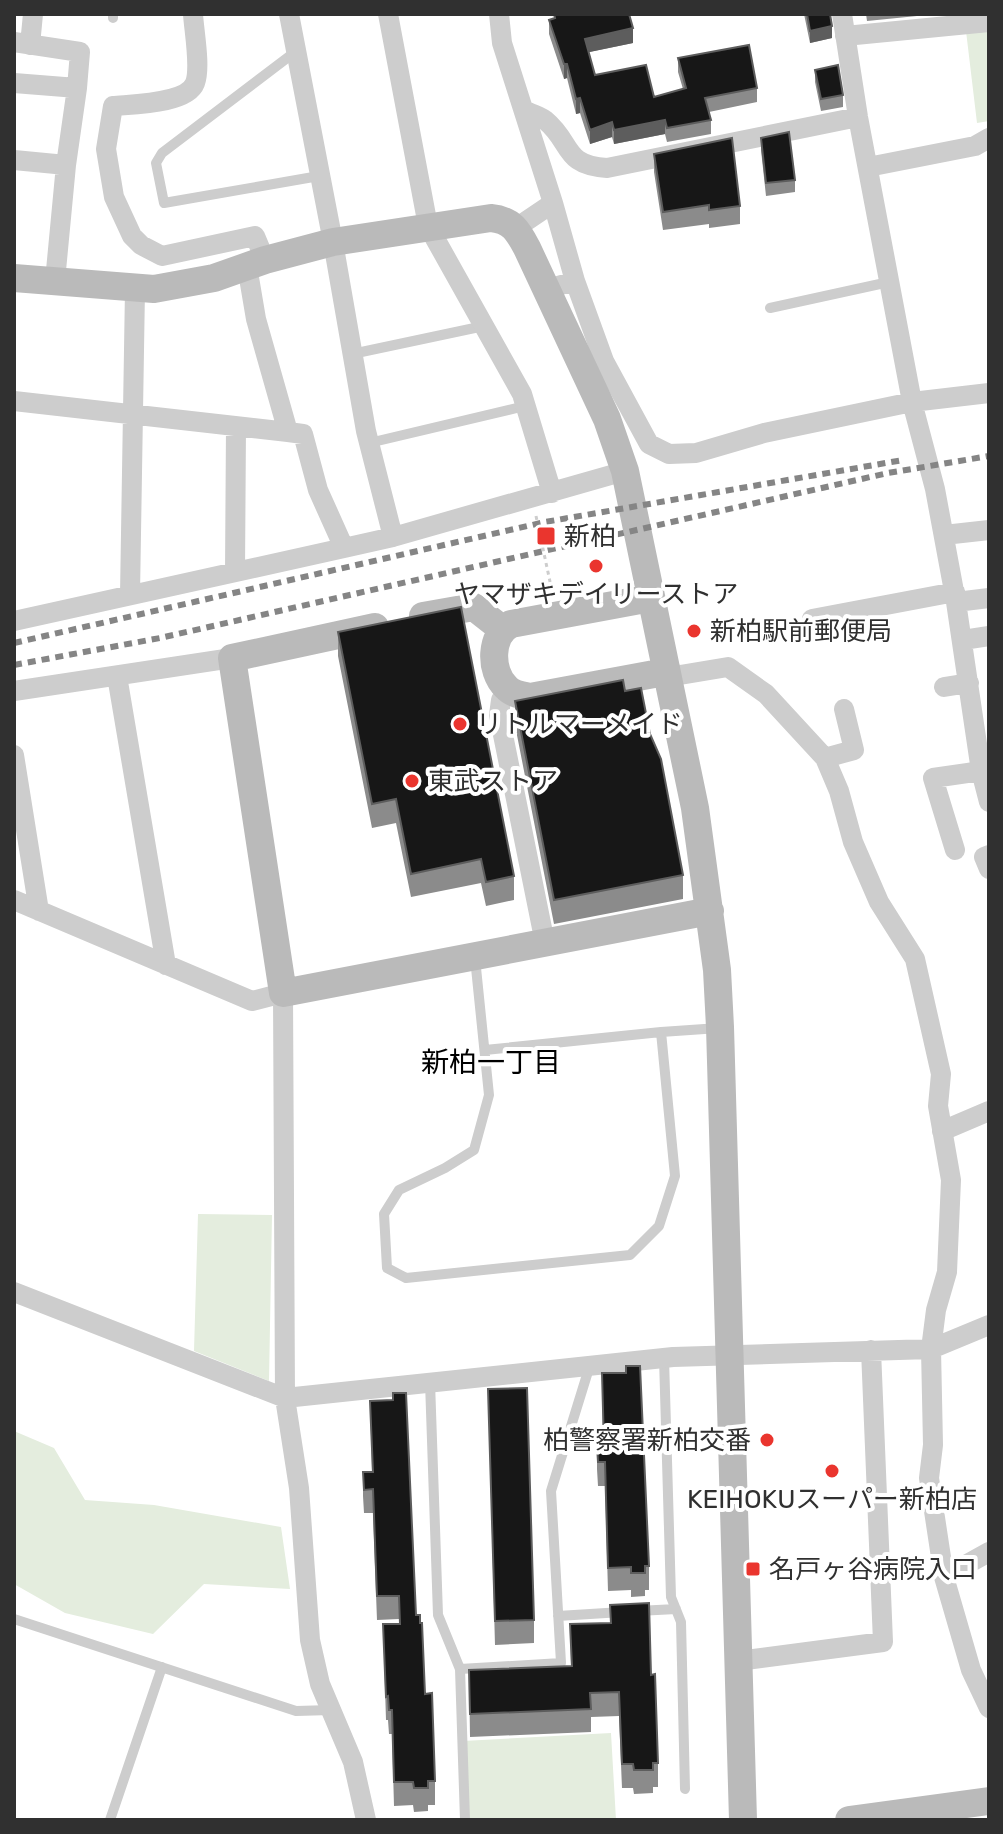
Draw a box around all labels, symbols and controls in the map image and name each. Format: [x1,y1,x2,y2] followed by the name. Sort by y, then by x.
[564,521,616,552] place label: 新柏
[535,525,557,547] marker: 新柏
[587,557,605,575] marker: ヤマザキデイリーストア
[454,579,738,610] place label: ヤマザキデイリーストア
[710,616,892,647] place label: 新柏駅前郵便局
[685,622,703,640] marker: 新柏駅前郵便局
[476,709,683,740] place label: リトルマーメイド
[451,715,469,733] marker: リトルマーメイド
[428,766,558,797] place label: 東武ストア
[403,772,421,790] marker: 東武ストア
[421,1046,561,1079] district label: 新柏一丁目
[543,1425,751,1456] place label: 柏警察署新柏交番
[758,1431,776,1449] marker: 柏警察署新柏交番
[823,1462,841,1480] marker: KEIHOKUスーパー新柏店
[687,1484,977,1515] place label: KEIHOKUスーパー新柏店
[769,1554,977,1585] place label: 名戸ヶ谷病院入口
[744,1560,762,1578] marker: 名戸ヶ谷病院入口

